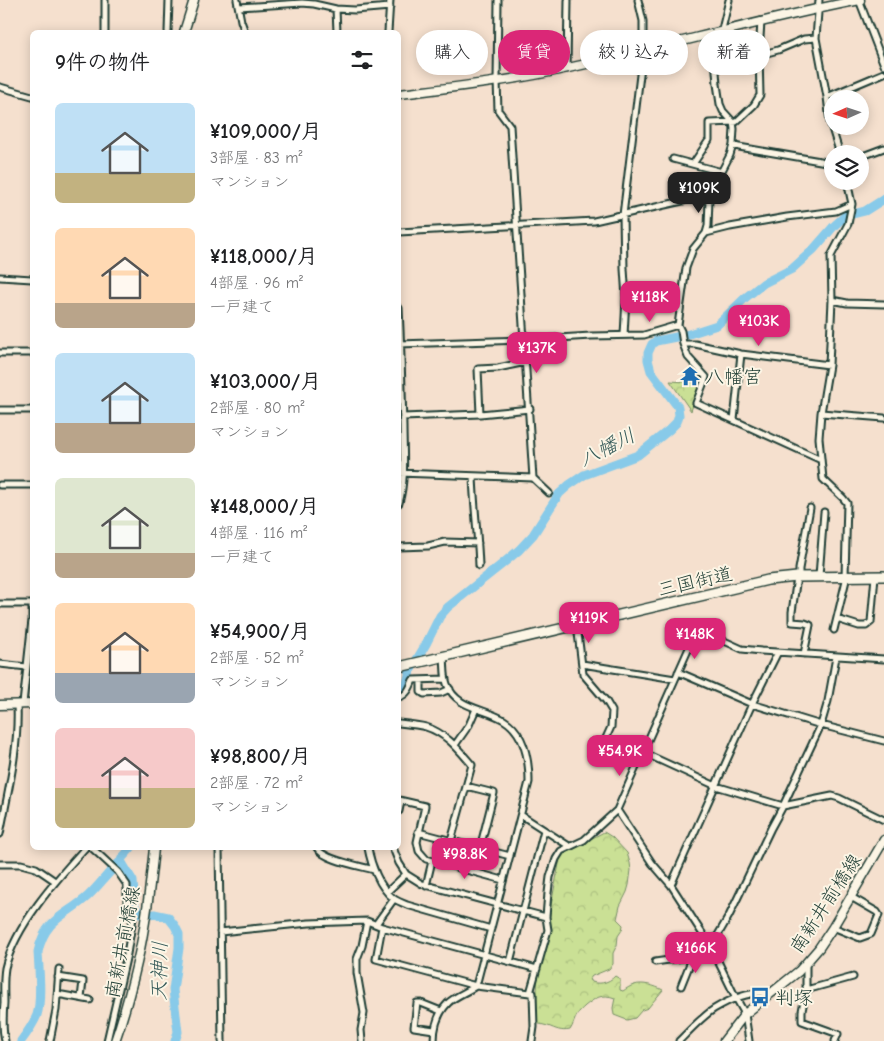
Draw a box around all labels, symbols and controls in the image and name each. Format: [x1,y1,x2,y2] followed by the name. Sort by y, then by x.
[416,30,488,75] chip: 購入
[498,30,570,75] chip: 賃貸
[580,30,688,75] chip: 絞り込み
[698,30,770,75] chip: 新着
[348,46,376,74] icon: filters
[55,50,150,74] text: 9件の物件
[824,90,869,135] north arrow
[824,90,869,190] map controls
[210,119,322,143] text: ¥109,000/月
[95,123,155,183] icon: home
[824,145,869,190] button: layers
[210,149,303,167] text: 3部屋 · 83 m²
[664,172,734,214] pin: ¥109K
[210,173,289,191] text: マンション
[679,179,719,197] text: ¥109K
[210,244,318,268] text: ¥118,000/月
[95,248,155,308] icon: home
[210,274,303,292] text: 4部屋 · 96 m²
[615,280,685,323] pin: ¥118K
[631,288,669,306] text: ¥118K
[210,298,274,316] text: 一戸建て
[724,304,794,347] pin: ¥103K
[739,312,779,330] text: ¥103K
[502,332,572,374] pin: ¥137K
[518,339,556,357] text: ¥137K
[679,365,701,387] temple icon: 八幡宮
[705,366,762,388] place label: 八幡宮
[210,369,321,393] text: ¥103,000/月
[95,373,155,433] icon: home
[210,399,304,417] text: 2部屋 · 80 m²
[210,423,289,441] text: マンション
[575,424,639,471] water label: 八幡川
[210,494,319,518] text: ¥148,000/月
[95,498,155,558] icon: home
[210,524,307,542] text: 4部屋 · 116 m²
[210,548,274,566] text: 一戸建て
[656,563,735,601] street label: 三国街道
[554,602,624,644] pin: ¥119K
[570,609,608,627] text: ¥119K
[660,618,730,660] pin: ¥148K
[210,619,311,643] text: ¥54,900/月
[95,623,155,683] icon: home
[676,625,714,643] text: ¥148K
[210,649,303,667] text: 2部屋 · 52 m²
[210,673,289,691] text: マンション
[579,734,661,777] pin: ¥54.9K
[598,742,642,760] text: ¥54.9K
[210,744,311,768] text: ¥98,800/月
[95,748,155,808] icon: home
[210,774,302,792] text: 2部屋 · 72 m²
[210,798,289,816] text: マンション
[424,838,506,880] pin: ¥98.8K
[443,845,487,863] text: ¥98.8K
[786,850,866,957] street label: 南新井前橋線
[101,884,145,1000] street label: 南新井前橋線
[661,932,731,974] pin: ¥166K
[676,939,716,957] text: ¥166K
[147,941,172,1001] water label: 天神川
[749,986,771,1008] bus stop icon: 判塚
[775,987,813,1009] place label: 判塚

